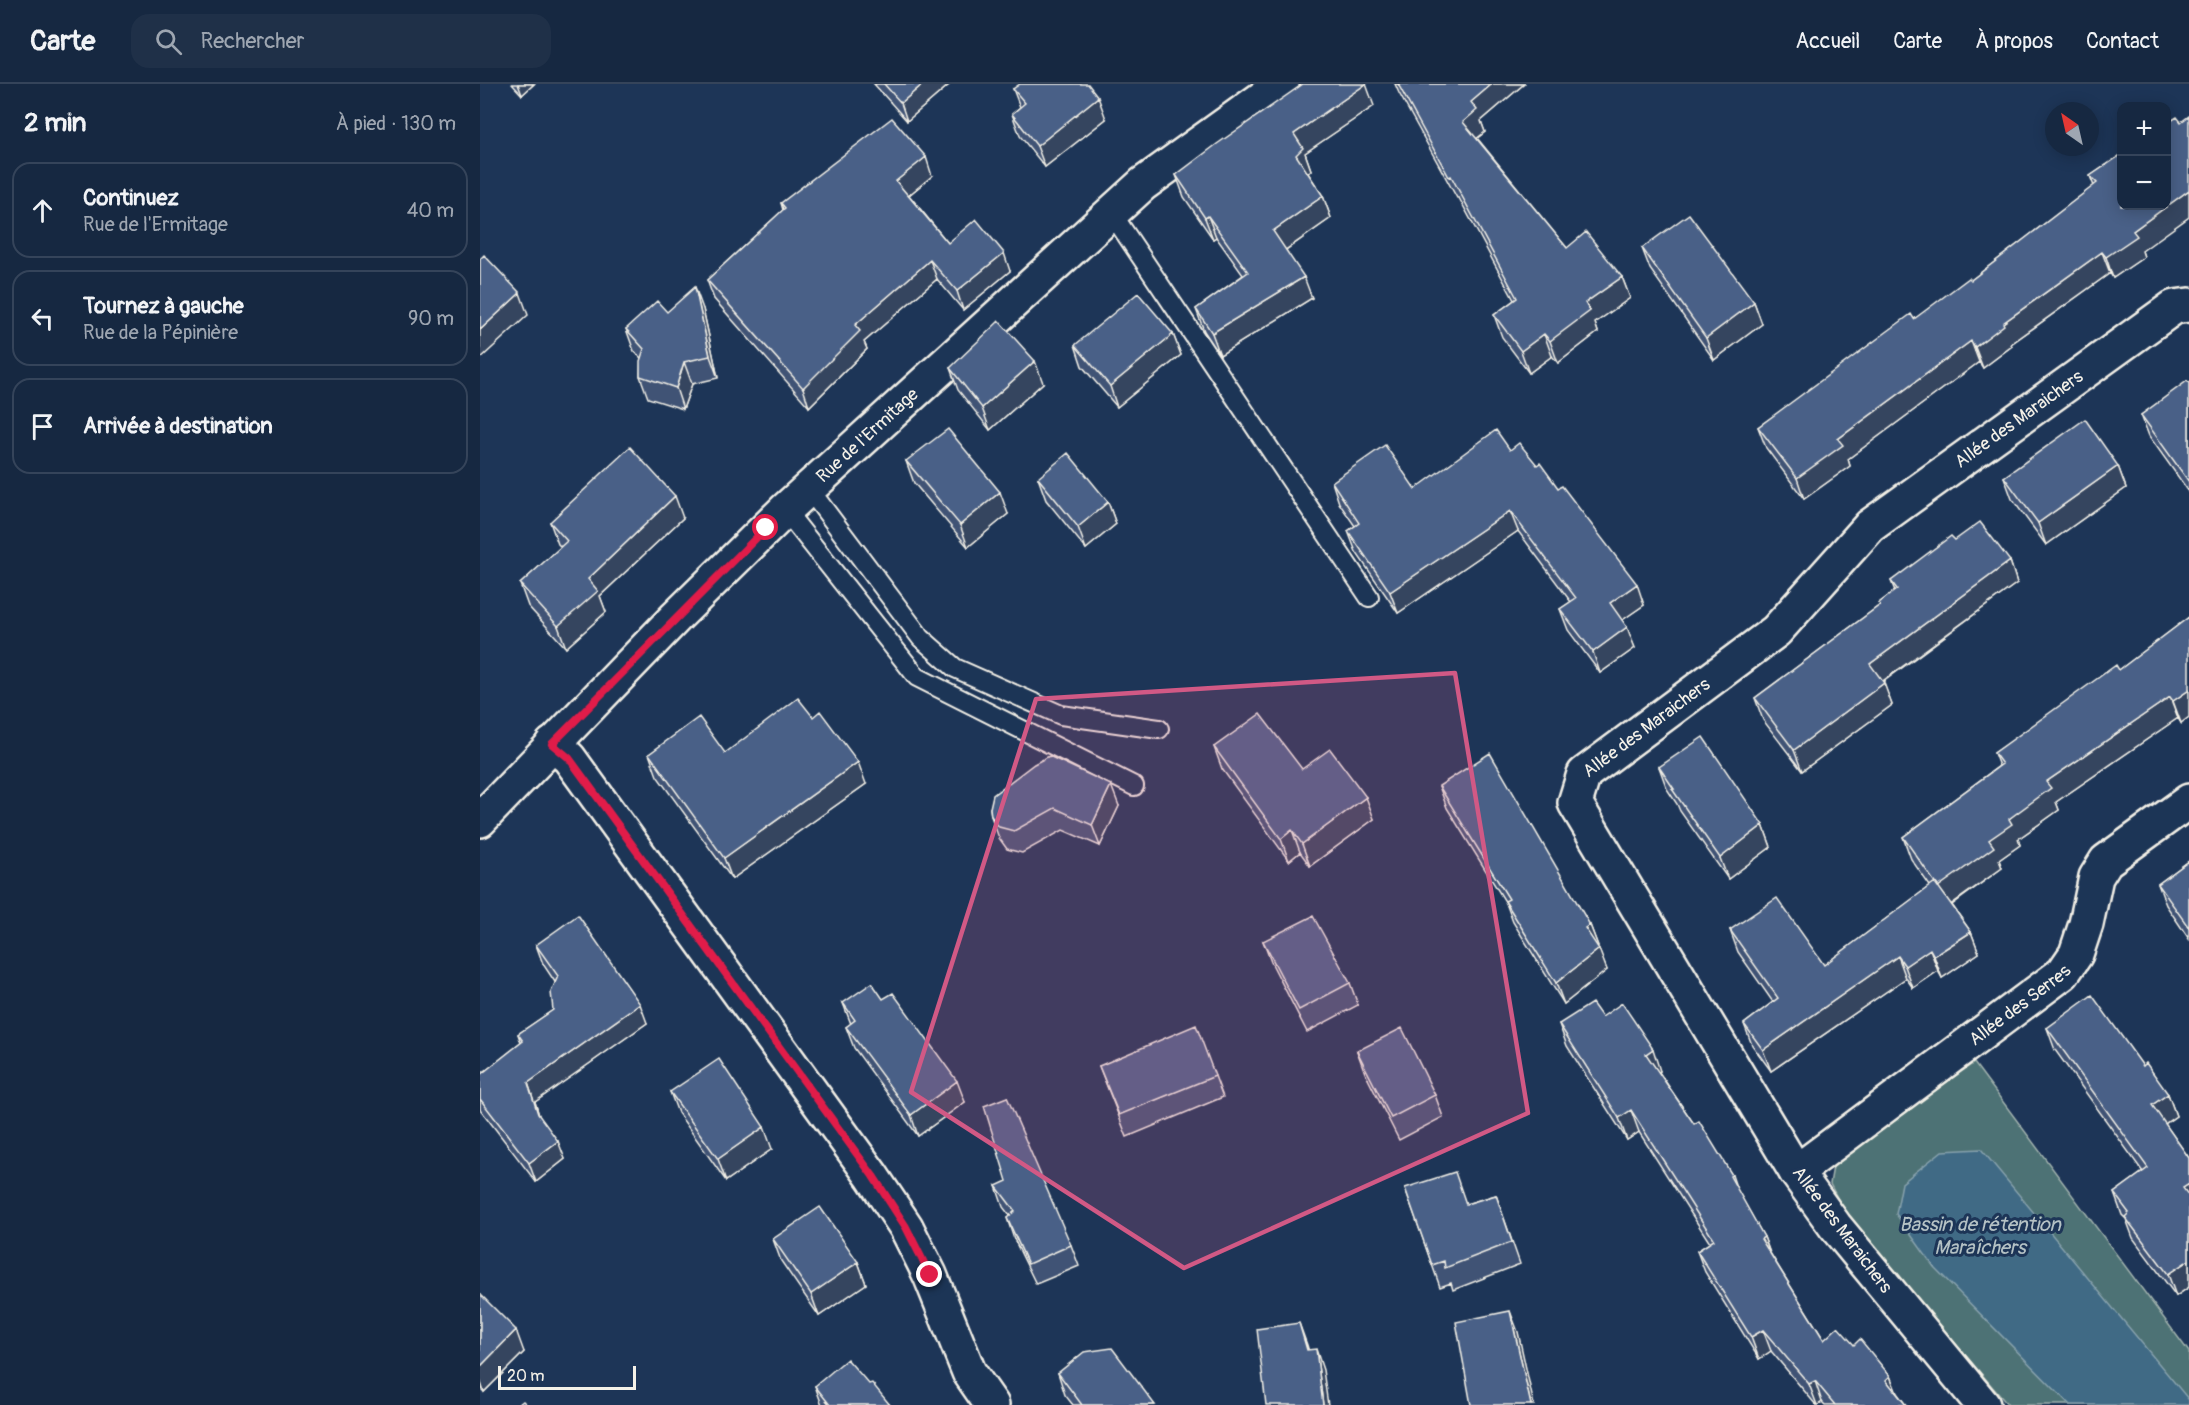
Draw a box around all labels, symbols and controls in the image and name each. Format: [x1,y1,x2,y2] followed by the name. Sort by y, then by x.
[131,14,551,68] search box
[30,24,95,59] text: Carte
[152,25,185,58] icon: search
[200,27,304,55] text: Rechercher
[1796,28,1860,55] text: Accueil
[1893,28,1942,55] text: Carte
[1975,28,2053,55] text: À propos
[2086,28,2159,55] text: Contact
[2045,102,2099,156] north arrow
[2117,102,2171,210] map controls
[2117,102,2171,156] button: +
[24,107,86,139] text: 2 min
[336,111,456,136] text: À pied · 130 m
[2117,156,2171,210] button: −
[83,184,179,212] text: Continuez
[26,194,59,227] icon: ahead
[407,198,454,223] text: 40 m
[83,212,228,237] text: Rue de l'Ermitage
[83,292,244,320] text: Tournez à gauche
[26,302,59,335] icon: left
[408,306,454,331] text: 90 m
[83,320,238,345] text: Rue de la Pépinière
[1950,365,2087,473] street label: Allée des Maraichers
[811,383,923,488] street label: Rue de l'Ermitage
[26,410,59,443] icon: arrive
[83,412,273,440] text: Arrivée à destination
[752,514,778,540] route start
[1578,673,1714,782] street label: Allée des Maraichers
[1964,961,2076,1051] street label: Allée des Serres
[1787,1162,1897,1298] street label: Allée des Maraichers
[1899,1212,2062,1260] water label: Bassin de rétention Maraîchers
[916,1261,942,1287] route end
[498,1363,636,1390] scale bar
[507,1366,545,1386] text: 20 m

